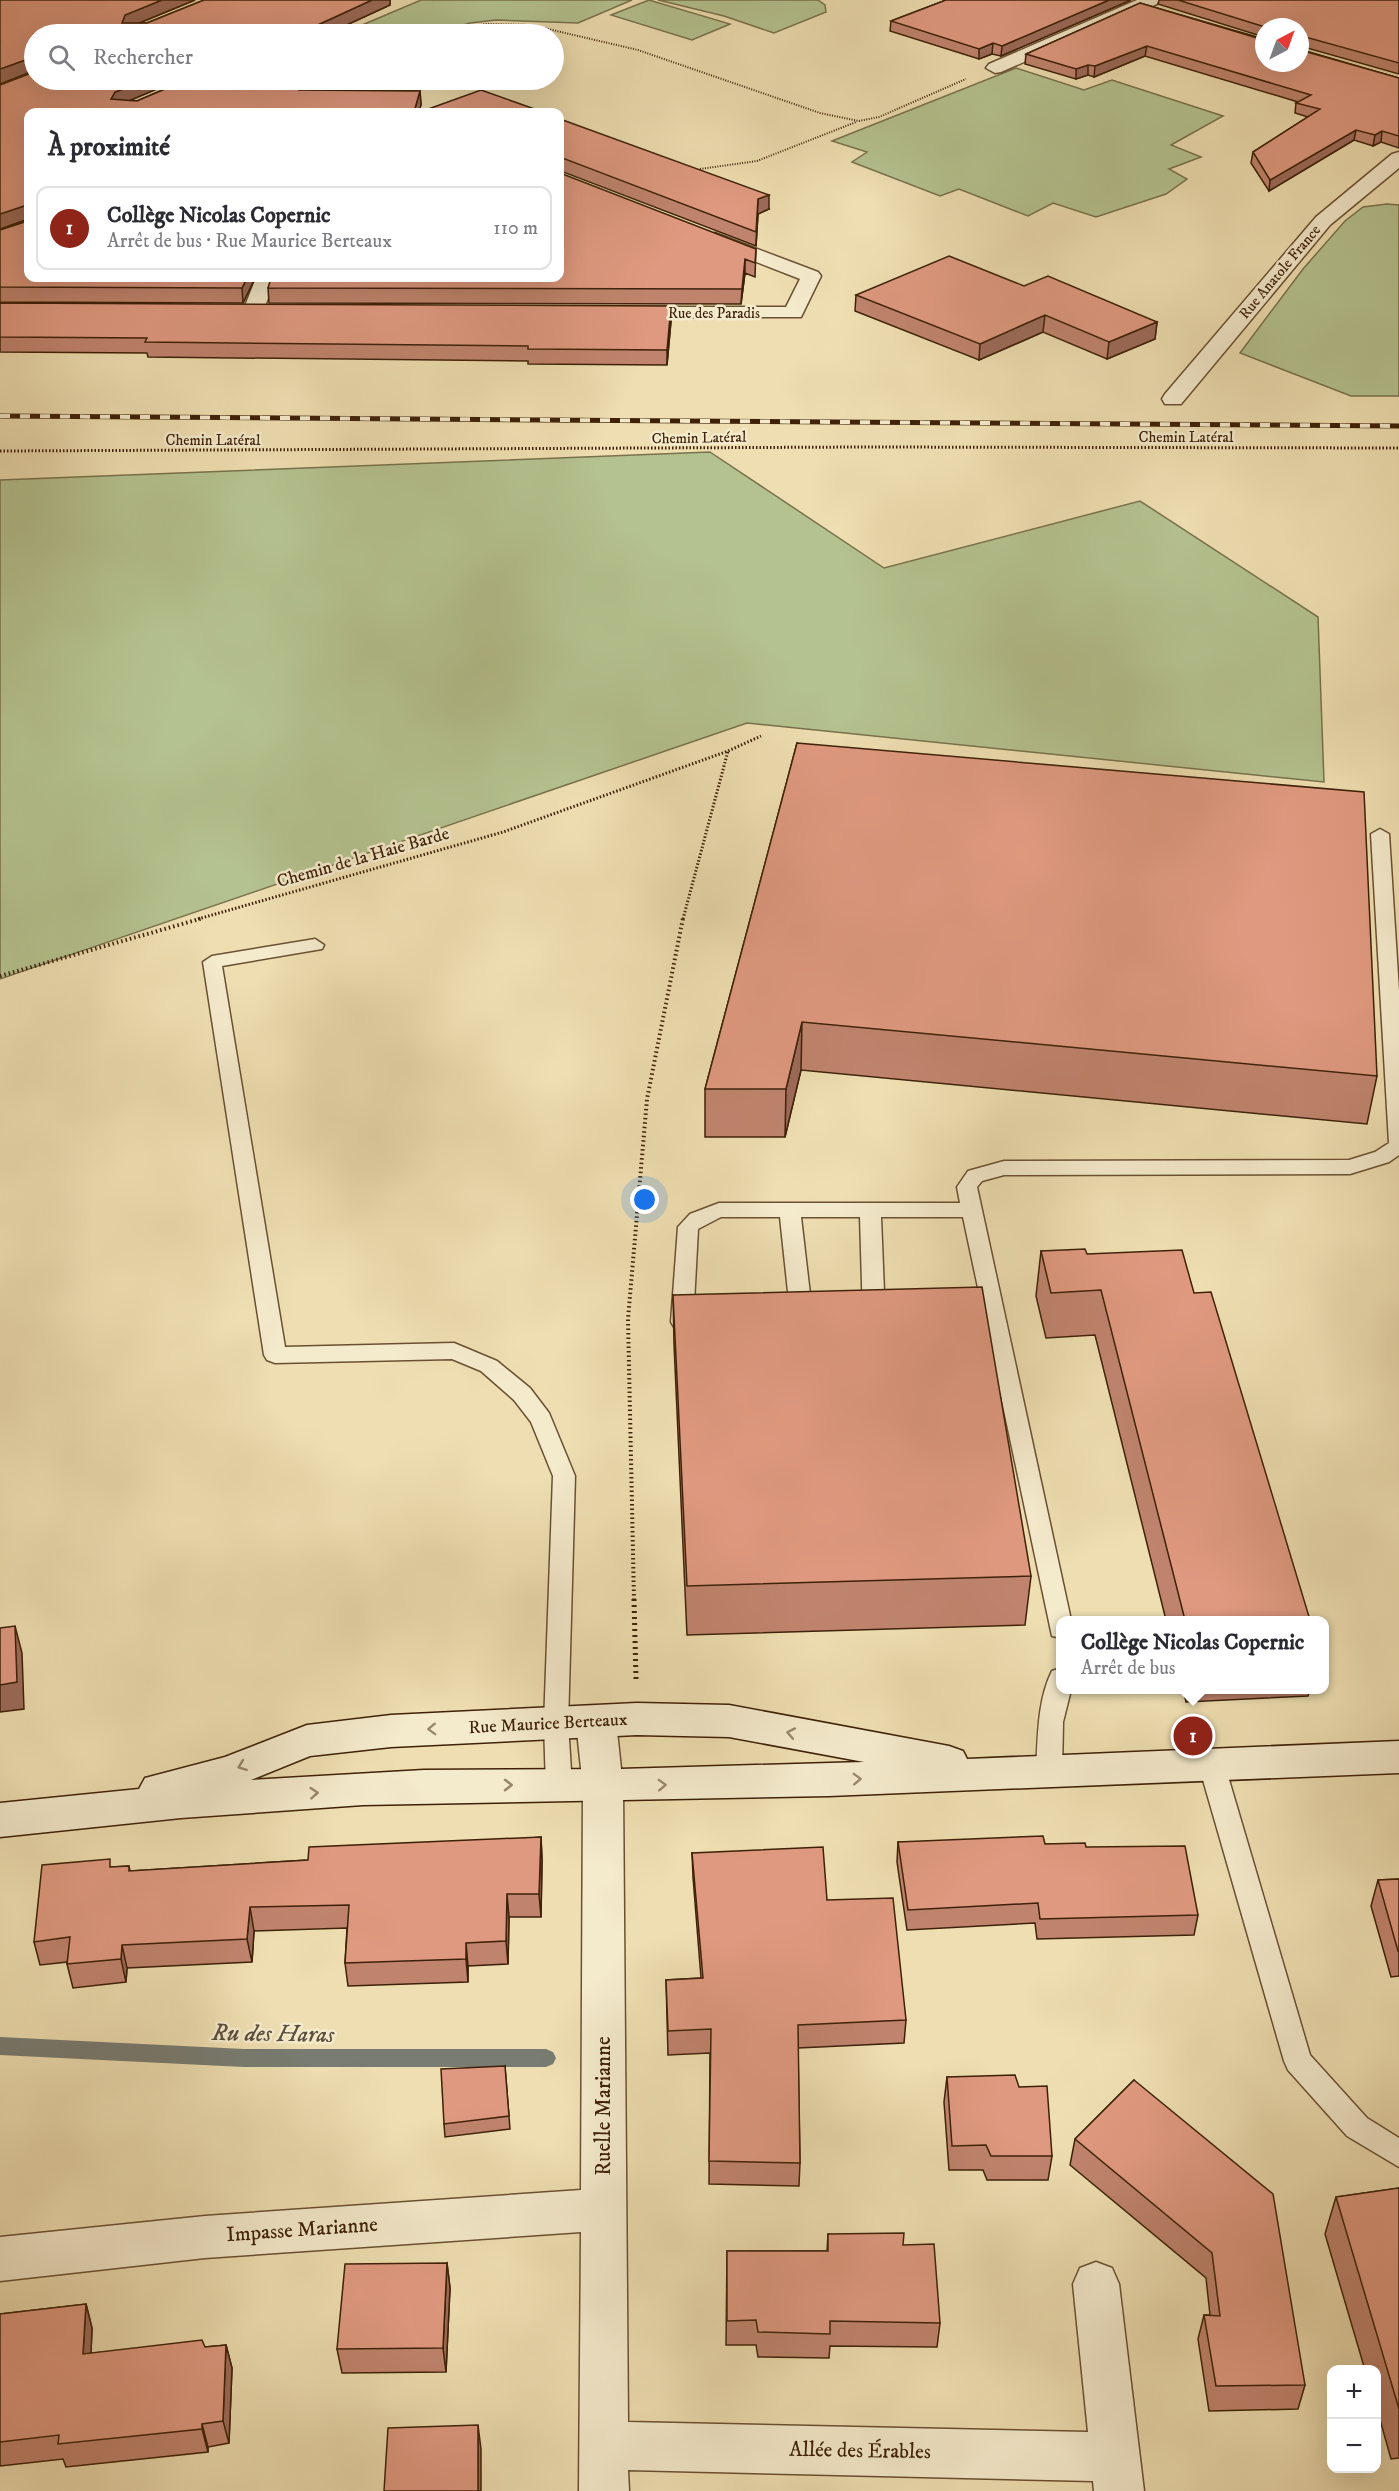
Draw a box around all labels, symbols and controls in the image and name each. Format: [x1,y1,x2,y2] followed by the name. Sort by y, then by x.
[1255,18,1309,72] north arrow
[24,24,564,90] search box
[45,41,78,74] icon: search
[93,44,193,71] text: Rechercher
[48,131,170,164] text: À proximité
[107,202,331,229] text: Collège Nicolas Copernic
[66,216,73,241] text: 1
[493,216,538,241] text: 110 m
[1235,221,1325,323] street label: Rue Anatole France
[107,229,392,254] text: Arrêt de bus · Rue Maurice Berteaux
[668,304,760,323] street label: Rue des Paradis
[651,428,747,448] street label: Chemin Latéral
[1139,428,1234,447] street label: Chemin Latéral
[166,431,261,450] street label: Chemin Latéral
[274,823,452,893] street label: Chemin de la Haie Barde
[630,1185,659,1214] your location
[1056,1616,1329,1694] popup
[1081,1629,1304,1656] text: Collège Nicolas Copernic
[1081,1656,1176,1681] text: Arrêt de bus
[468,1709,628,1739] street label: Rue Maurice Berteaux
[1174,1714,1212,1758] pin: 1
[427,1723,436,1736] one-way arrow
[787,1727,797,1740] one-way arrow
[237,1759,248,1771] one-way arrow
[852,1772,861,1785] one-way arrow
[657,1778,666,1791] one-way arrow
[504,1779,513,1791] one-way arrow
[309,1787,318,1800] one-way arrow
[211,2018,335,2050] water label: Ru des Haras
[591,2036,617,2176] street label: Ruelle Marianne
[225,2212,379,2248] street label: Impasse Marianne
[1327,2365,1381,2473] map controls
[1327,2365,1381,2419] button: +
[1327,2419,1381,2473] button: −
[789,2436,931,2465] street label: Allée des Érables

